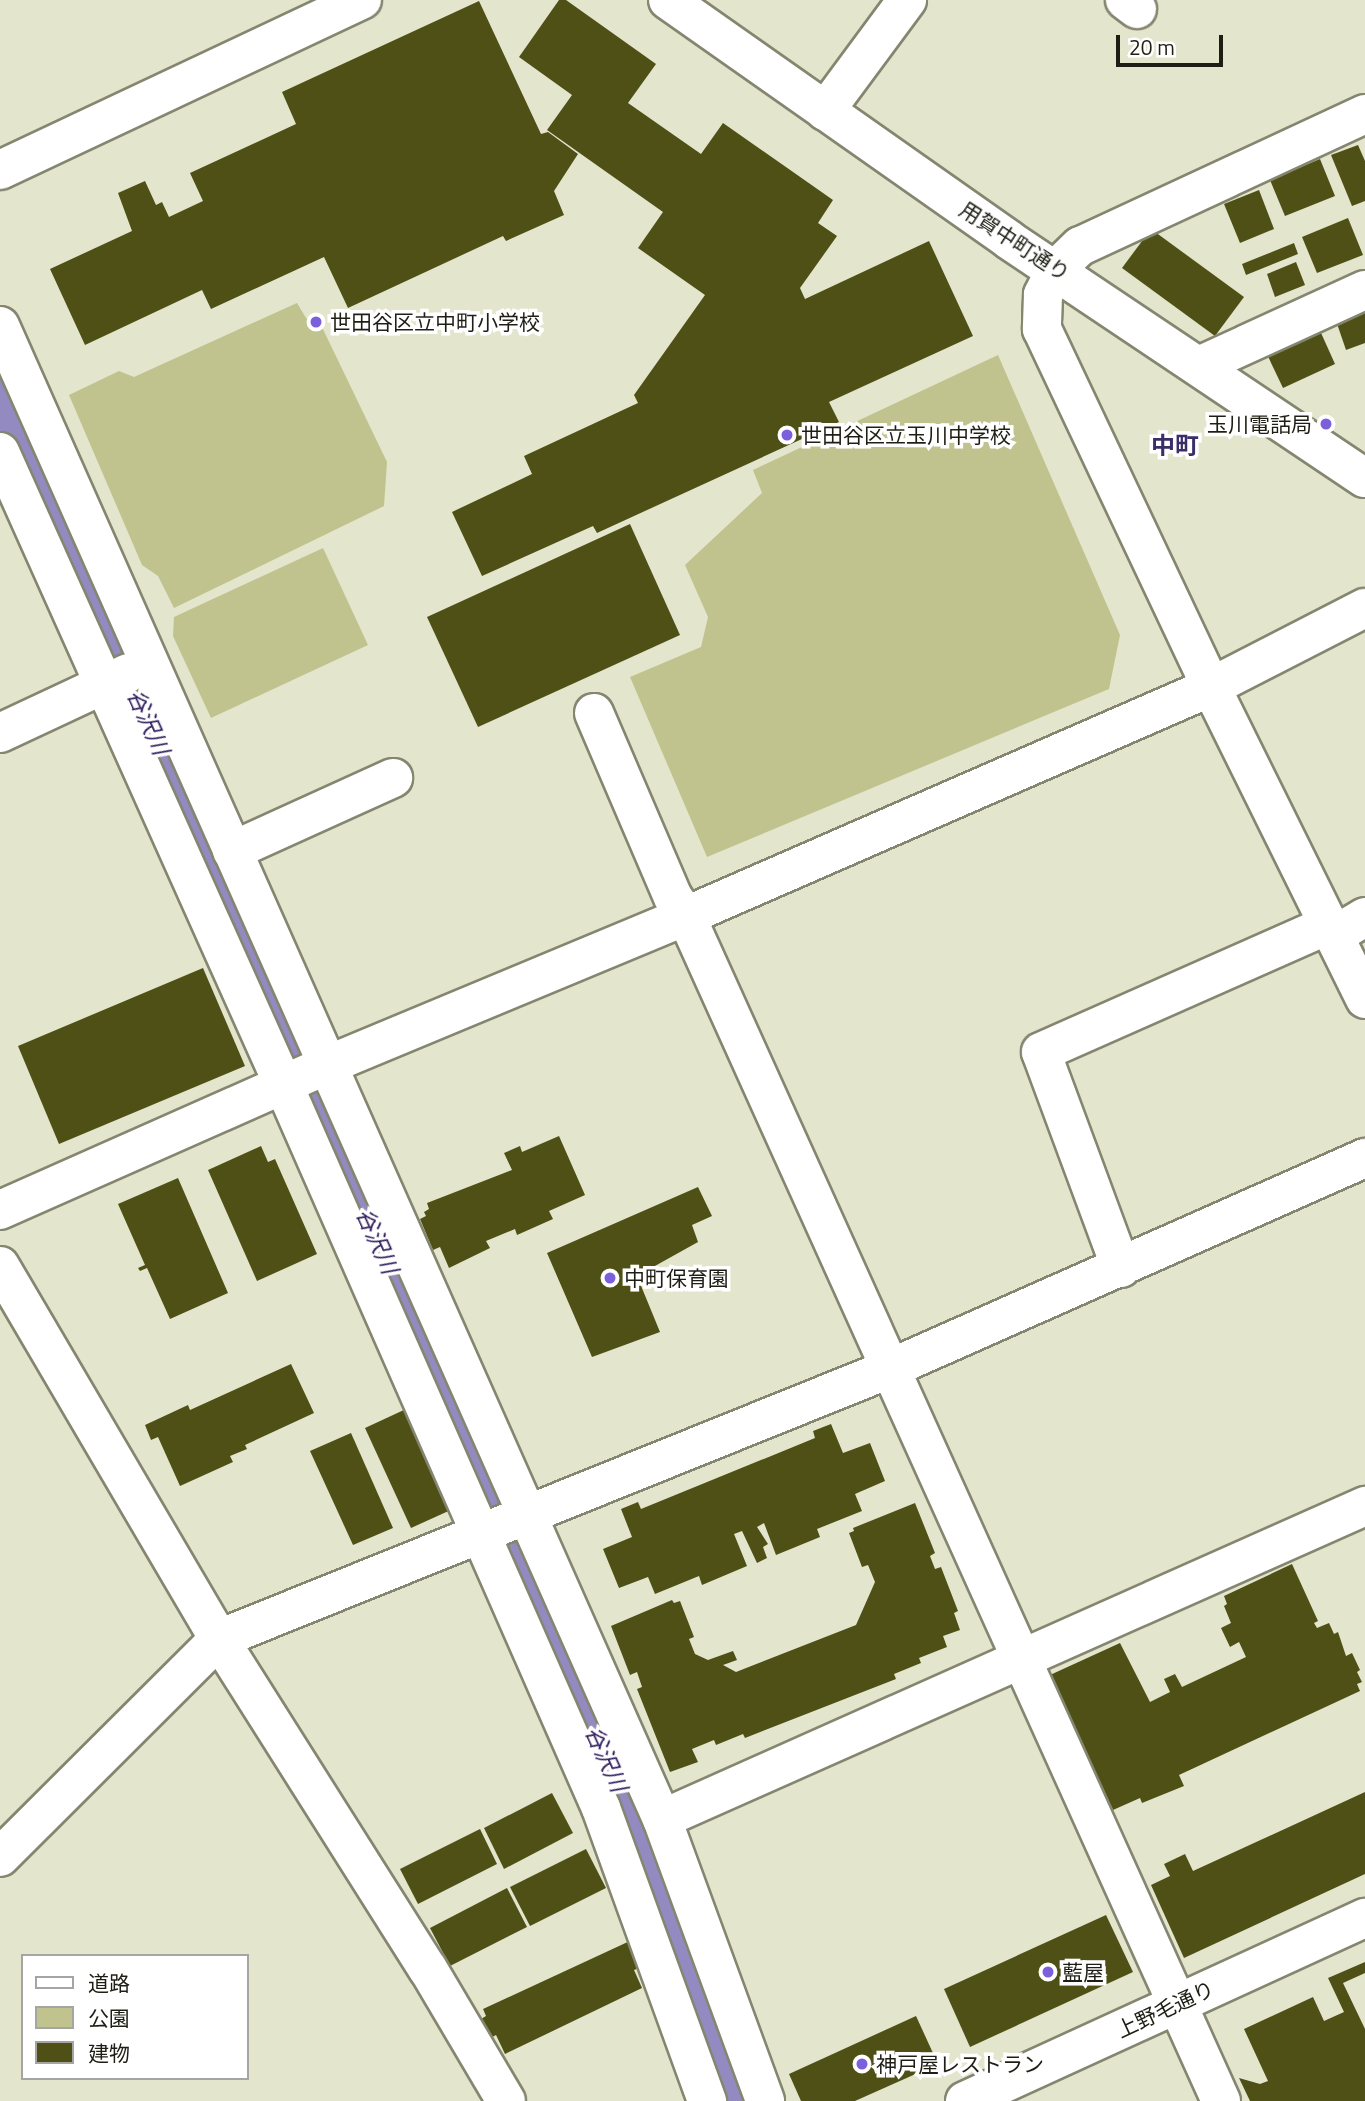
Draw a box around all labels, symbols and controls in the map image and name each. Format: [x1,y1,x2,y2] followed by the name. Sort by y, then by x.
[1120,21,1227,65] scale bar
[1129,31,1175,63] text: 20 m
[955,196,1075,286] street label: 用賀中町通り
[330,309,540,335] place label: 世田谷区立中町小学校
[308,314,324,330] marker: 世田谷区立中町小学校
[1207,411,1312,437] place label: 玉川電話局
[1318,416,1334,432] marker: 玉川電話局
[801,422,1011,448] place label: 世田谷区立玉川中学校
[779,427,795,443] marker: 世田谷区立玉川中学校
[1151,432,1199,460] district label: 中町
[121,685,175,759] water label: 谷沢川
[350,1204,404,1278] water label: 谷沢川
[624,1265,729,1291] place label: 中町保育園
[602,1270,618,1286] marker: 中町保育園
[579,1722,633,1796] water label: 谷沢川
[21,1954,248,2080] legend
[1062,1959,1104,1985] place label: 藍屋
[1040,1964,1056,1980] marker: 藍屋
[88,1967,130,1999] text: 道路
[1112,1975,1218,2043] street label: 上野毛通り
[88,2002,130,2034] text: 公園
[88,2037,130,2069] text: 建物
[876,2051,1044,2077] place label: 神戸屋レストラン
[854,2056,870,2072] marker: 神戸屋レストラン

